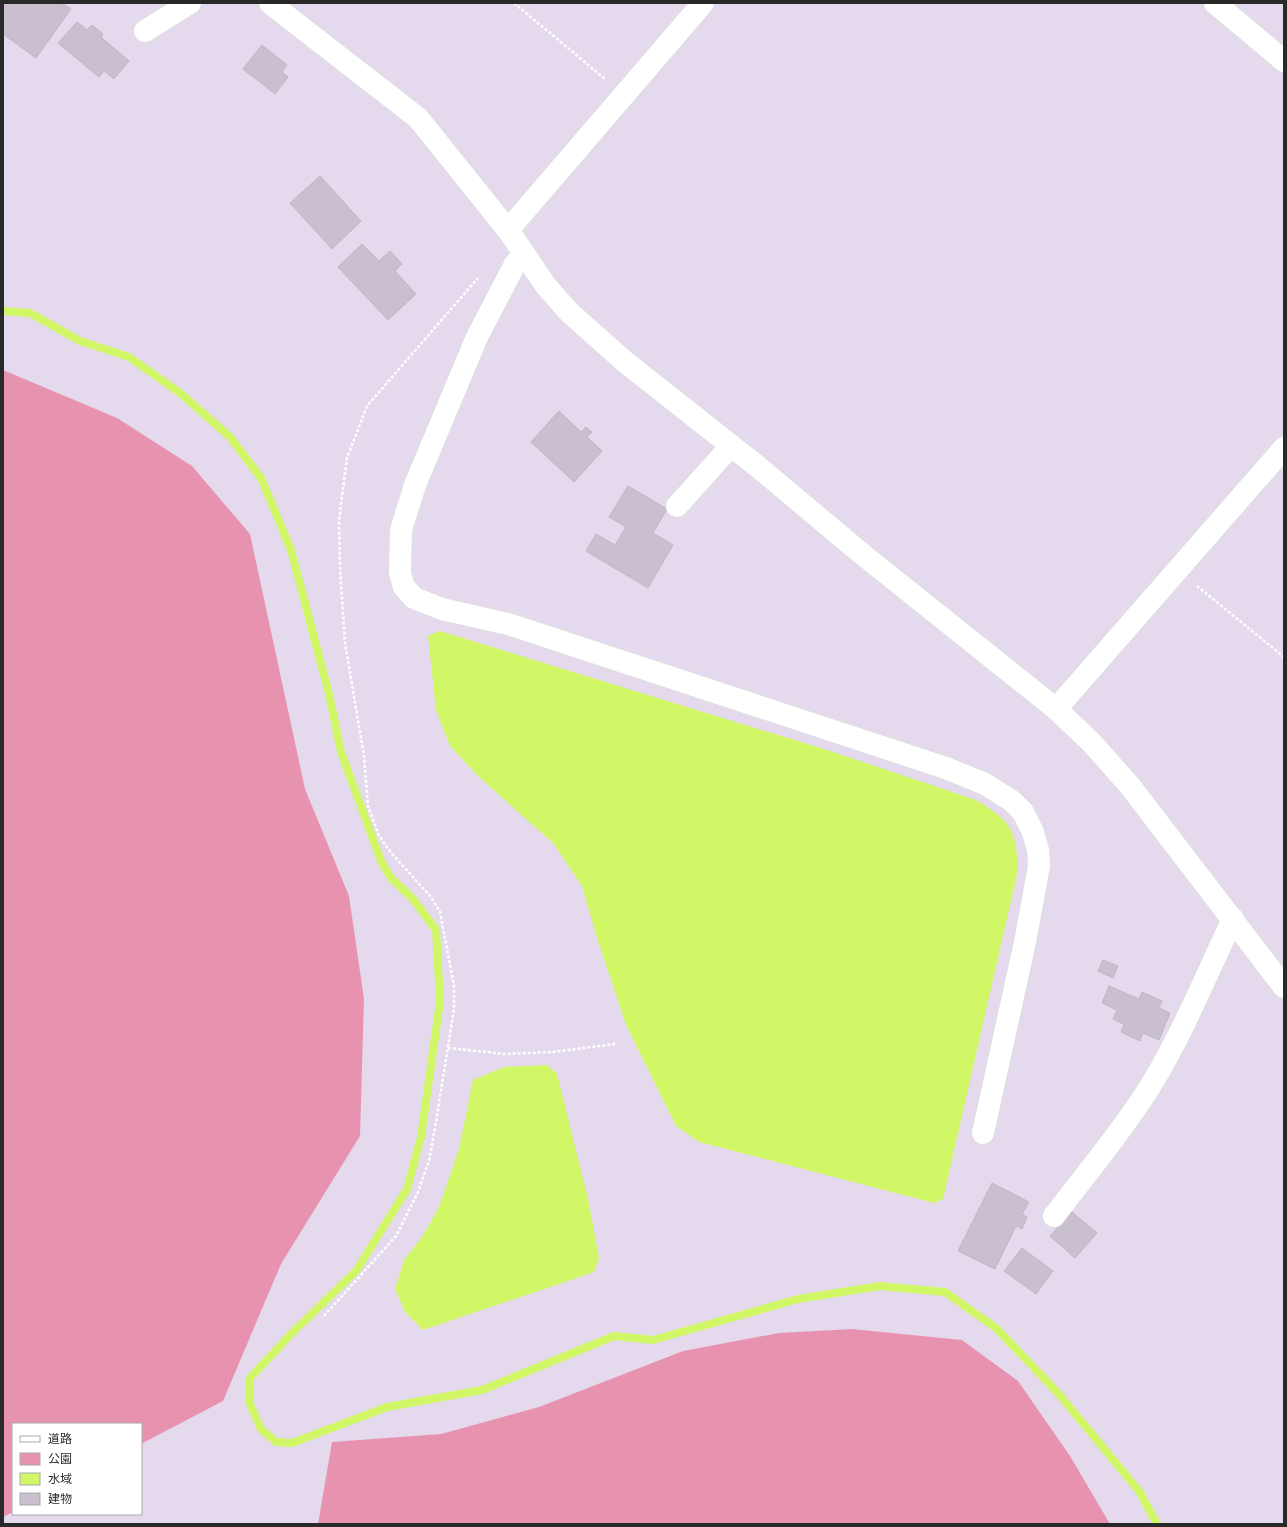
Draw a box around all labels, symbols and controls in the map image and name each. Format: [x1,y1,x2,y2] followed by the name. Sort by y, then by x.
[12,1423,142,1515] legend
[48,1431,72,1446] text: 道路
[48,1451,72,1466] text: 公園
[48,1471,72,1486] text: 水域
[48,1491,72,1506] text: 建物

